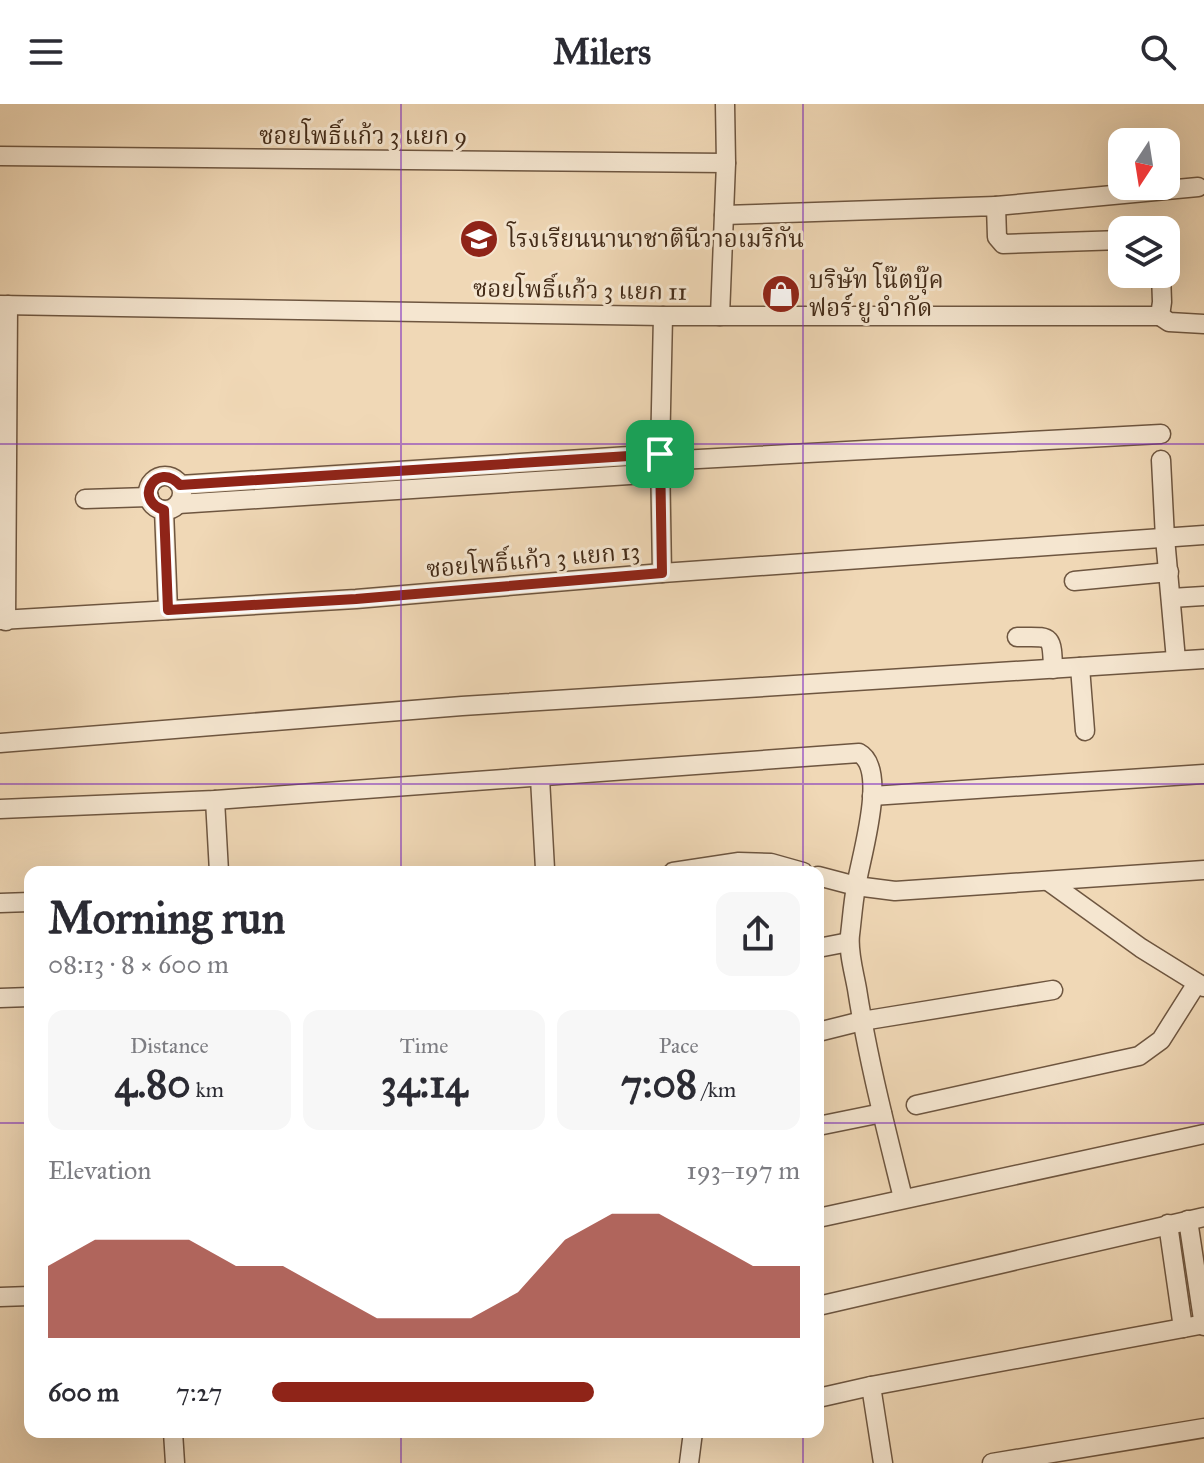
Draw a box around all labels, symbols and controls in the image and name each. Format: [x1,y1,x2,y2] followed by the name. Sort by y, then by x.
[24,30,68,74] icon: menu
[553,30,651,74] text: Milers
[1136,30,1180,74] icon: search
[259,118,467,151] street label: ซอยโพธิ์แก้ว 3 แยก 9
[1108,128,1180,200] north arrow
[1108,128,1180,288] map controls
[1108,216,1180,288] button: layers
[458,218,500,260] school or university icon: โรงเรียนนานาชาตินีวาอเมริกัน
[506,221,804,254] place label: โรงเรียนนานาชาตินีวาอเมริกัน
[809,262,944,323] place label: บริษัท โน๊ตบุ๊ค ฟอร์ ยู จำกัด
[473,270,687,307] street label: ซอยโพธิ์แก้ว 3 แยก 11
[760,273,802,315] shop icon: บริษัท โน๊ตบุ๊ค ฟอร์ ยู จำกัด
[626,420,694,488] pin
[638,432,682,476] icon: arrive
[425,533,641,584] street label: ซอยโพธิ์แก้ว 3 แยก 13
[48,891,285,945] text: Morning run
[716,892,800,976] button: share
[48,948,229,980] text: 08:13 · 8 × 600 m
[130,1032,209,1059] text: Distance
[400,1032,448,1059] text: Time
[659,1032,699,1059] text: Pace
[115,1059,191,1108] text: 4.80
[381,1059,467,1108] text: 34:14
[621,1059,697,1108] text: 7:08
[191,1076,224,1103] text: km
[697,1076,736,1103] text: /km
[48,1154,151,1186] text: Elevation
[687,1154,800,1186] text: 193–197 m
[48,1376,119,1408] text: 600 m
[176,1376,222,1408] text: 7:27

